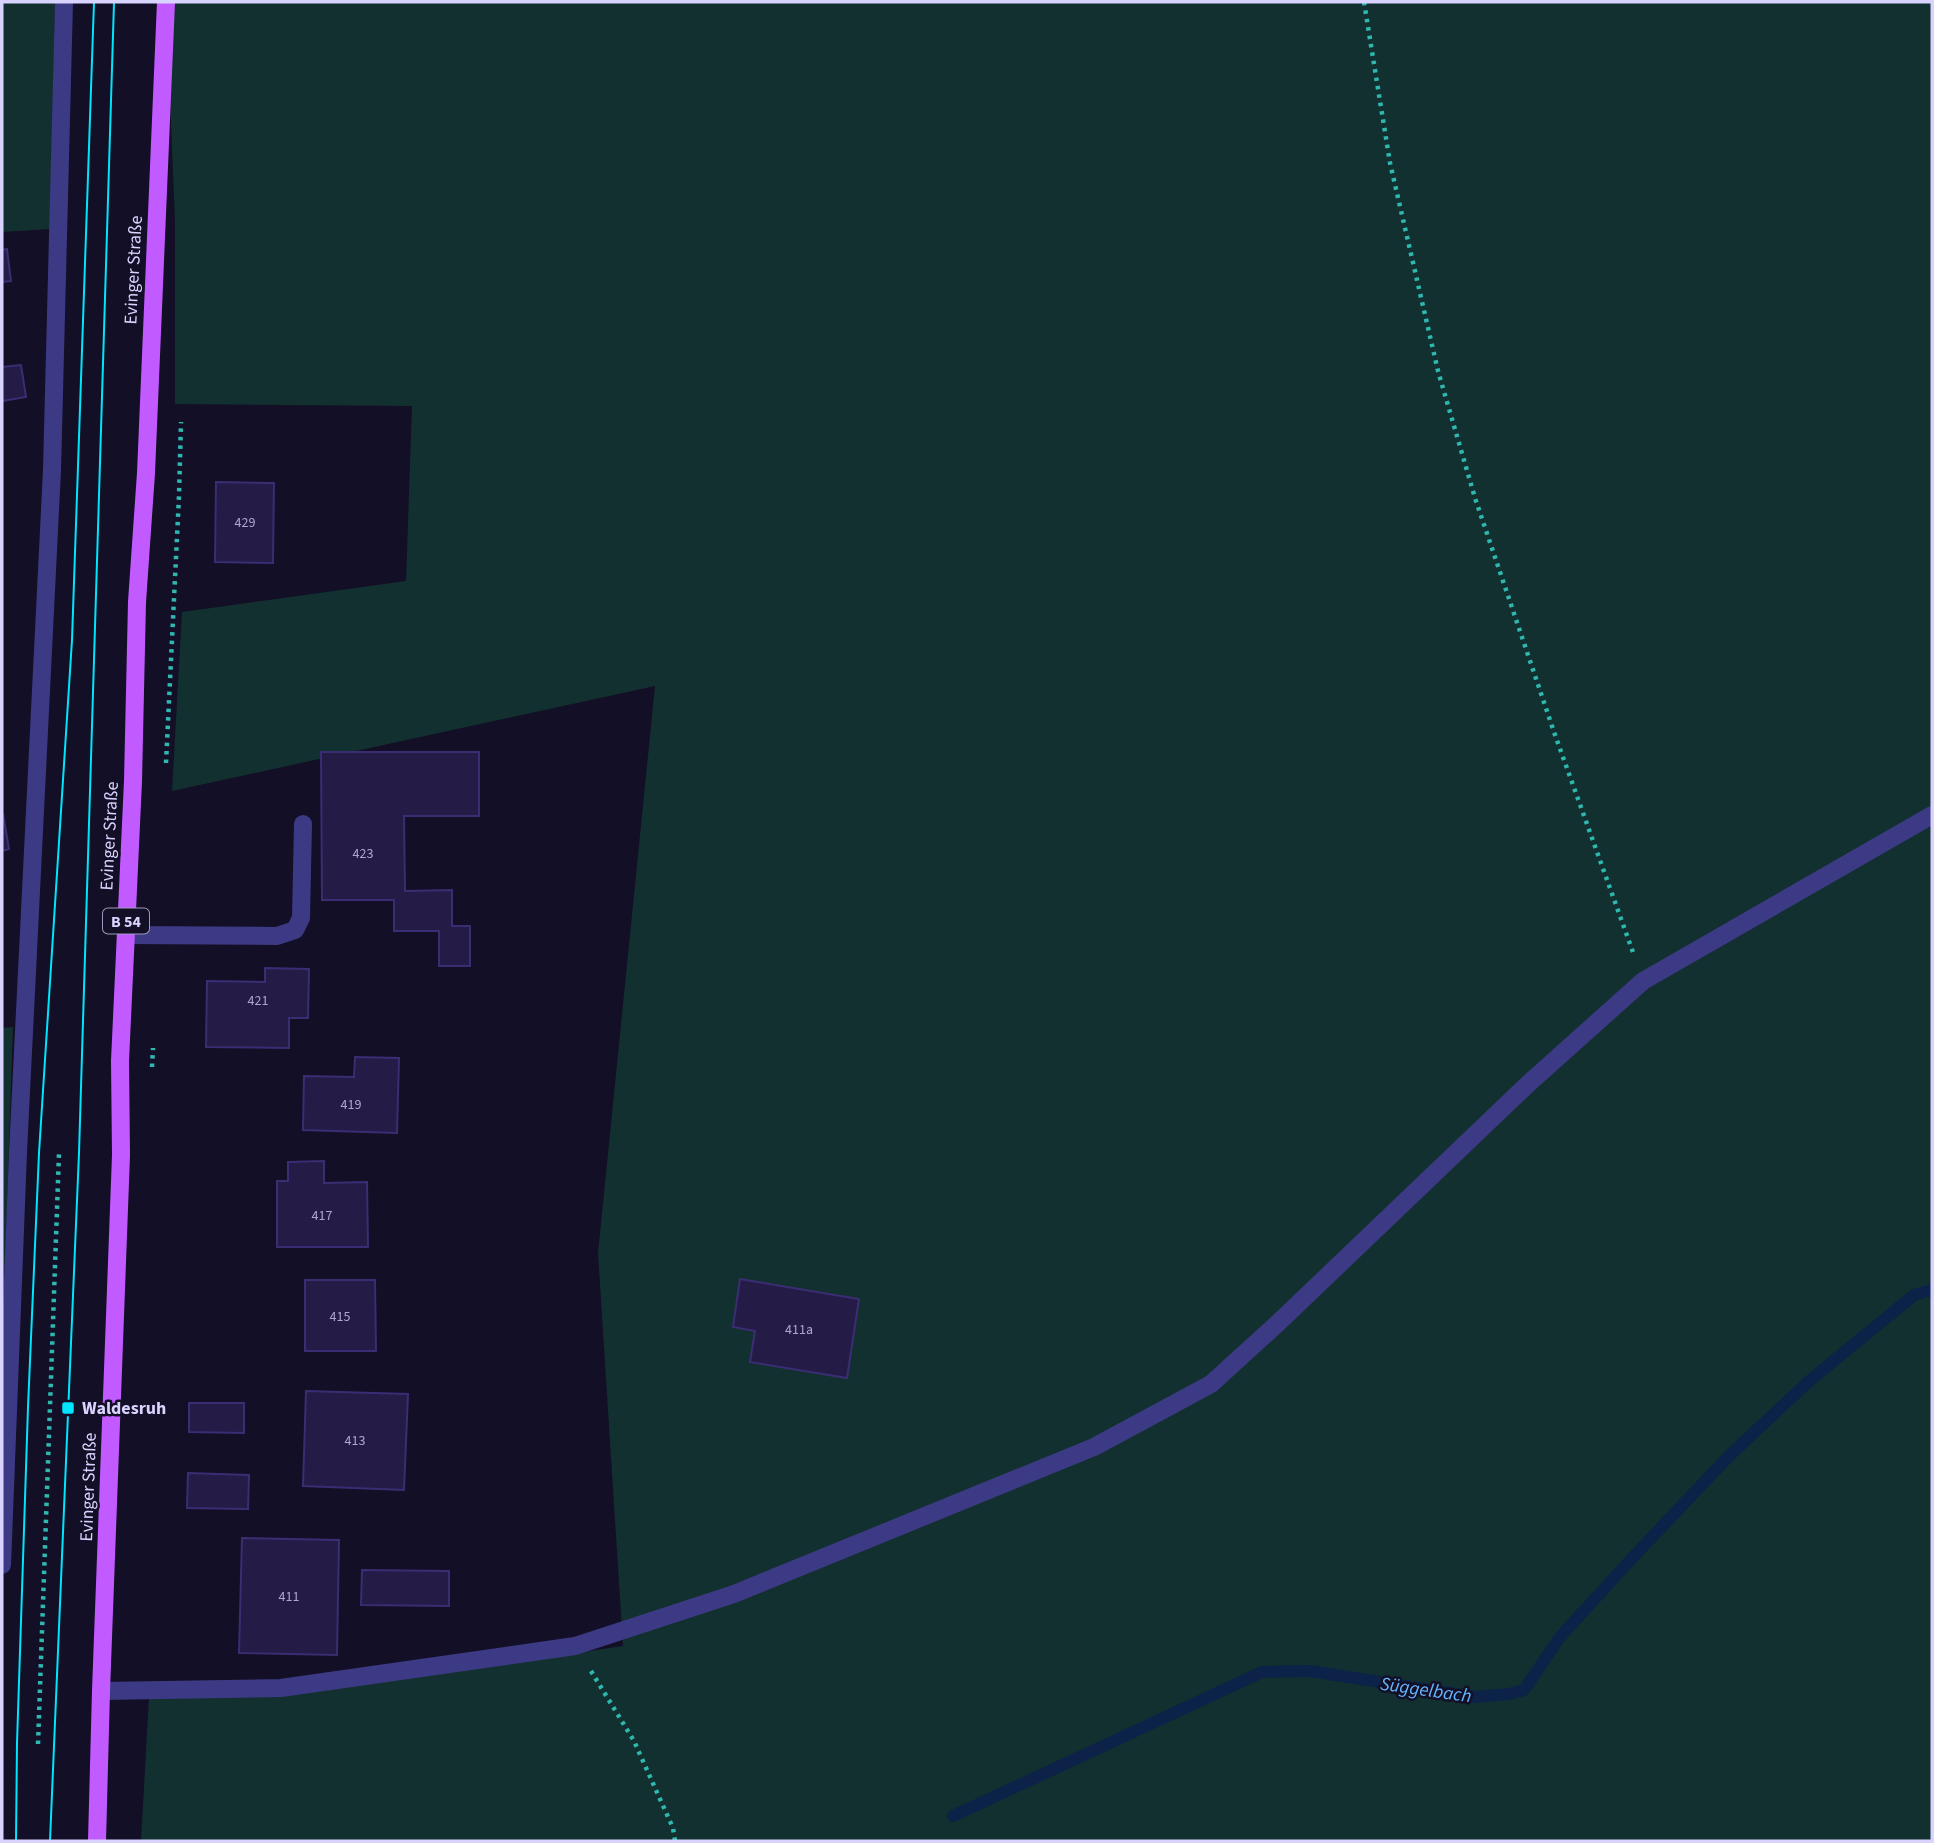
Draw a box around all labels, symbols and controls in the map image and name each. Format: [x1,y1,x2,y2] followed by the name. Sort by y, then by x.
[118,215,149,325] street label: Evinger Straße
[235,513,255,533] house number: 429
[94,781,125,891] street label: Evinger Straße
[353,844,373,864] house number: 423
[103,909,149,934] road number: B 54
[248,991,268,1011] house number: 421
[341,1095,361,1115] house number: 419
[312,1206,332,1226] house number: 417
[330,1307,350,1327] house number: 415
[785,1320,813,1340] house number: 411a
[82,1396,166,1421] place label: Waldesruh
[60,1400,76,1416] marker: Waldesruh
[345,1431,365,1451] house number: 413
[74,1432,103,1542] street label: Evinger Straße
[279,1587,299,1607] house number: 411
[1378,1671,1473,1710] water label: Süggelbach

